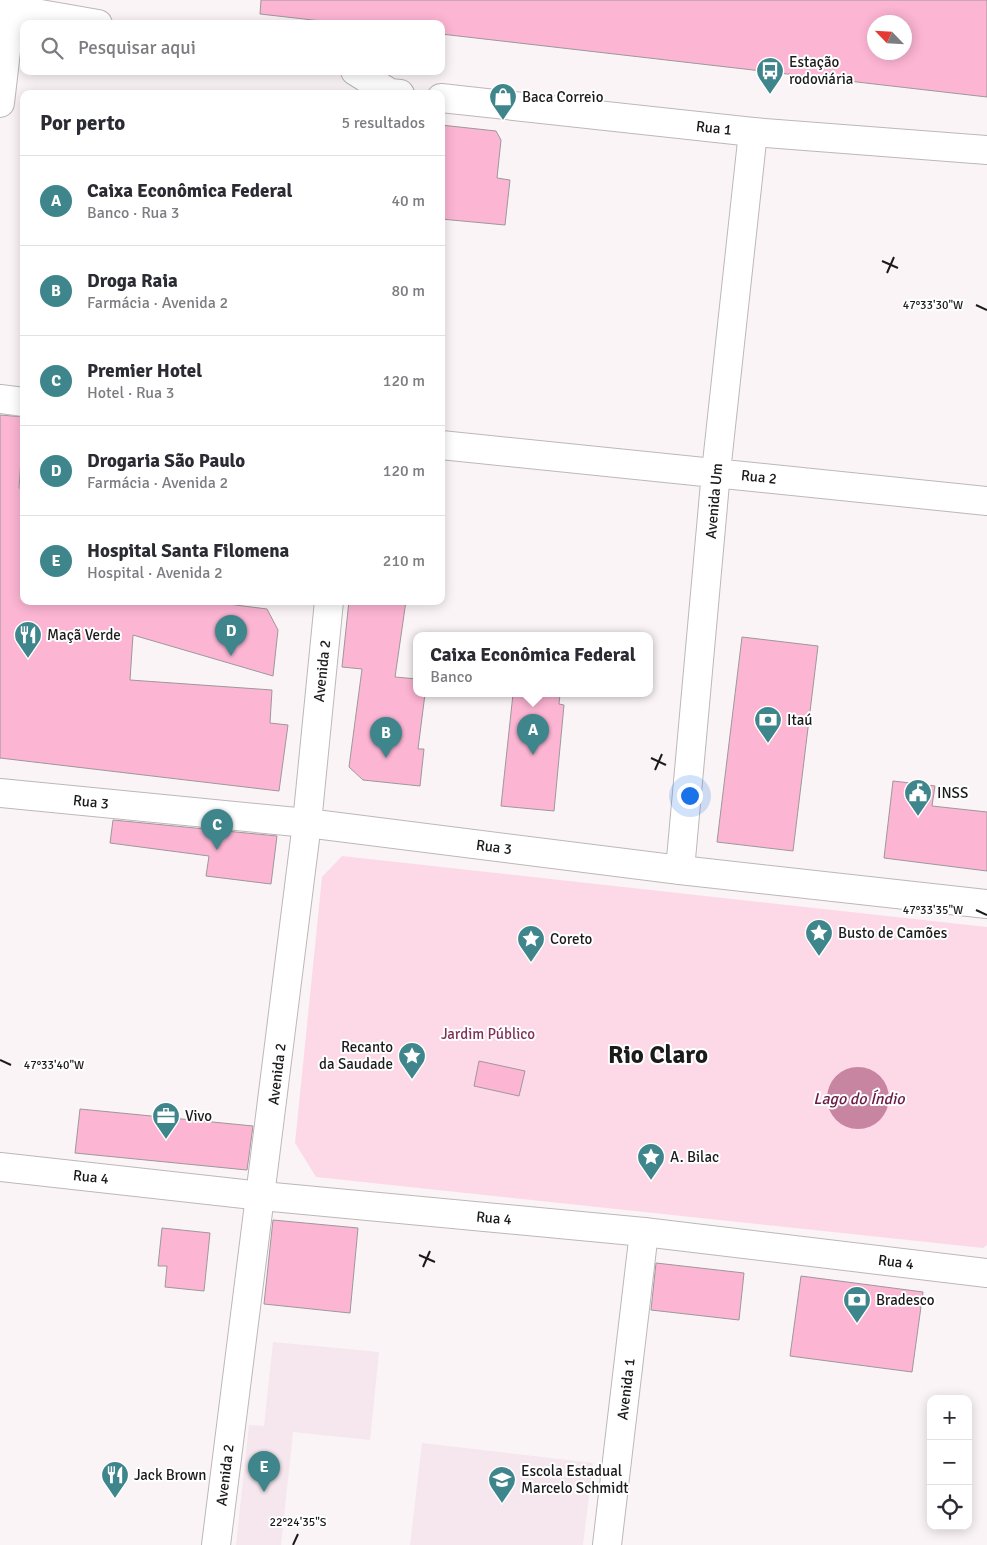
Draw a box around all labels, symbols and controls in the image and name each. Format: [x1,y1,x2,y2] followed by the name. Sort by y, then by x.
[867,15,912,60] north arrow
[20,20,445,75] search box
[38,34,66,62] icon: search
[78,36,196,60] text: Pesquisar aqui
[789,53,853,88] place label: Estação rodoviária
[755,56,785,95] bus stop icon: Estação rodoviária
[488,82,518,121] shop icon: Baca Correio
[522,88,604,106] place label: Baca Correio
[40,110,125,136] text: Por perto
[342,113,425,133] text: 5 resultados
[695,117,733,139] street label: Rua 1
[87,179,293,203] text: Caixa Econômica Federal
[51,191,61,211] text: A
[391,191,425,211] text: 40 m
[87,203,180,223] text: Banco · Rua 3
[87,269,178,293] text: Droga Raia
[51,281,61,301] text: B
[391,281,425,301] text: 80 m
[87,293,228,313] text: Farmácia · Avenida 2
[903,298,963,313] text: 47°33'30"W
[87,359,202,383] text: Premier Hotel
[51,371,61,391] text: C
[383,371,425,391] text: 120 m
[87,383,174,403] text: Hotel · Rua 3
[87,449,245,473] text: Drogaria São Paulo
[51,461,61,481] text: D
[383,461,425,481] text: 120 m
[702,462,726,540] street label: Avenida Um
[740,466,778,488] street label: Rua 2
[87,473,228,493] text: Farmácia · Avenida 2
[87,539,289,563] text: Hospital Santa Filomena
[51,551,61,571] text: E
[383,551,425,571] text: 210 m
[87,563,223,583] text: Hospital · Avenida 2
[215,615,247,656] pin: D
[13,620,43,659] restaurant icon: Maçã Verde
[47,626,121,644] place label: Maçã Verde
[413,632,653,697] popup
[310,639,334,703] street label: Avenida 2
[430,643,636,667] text: Caixa Econômica Federal
[430,667,473,687] text: Banco
[753,705,783,744] bank icon: Itaú
[787,711,812,729] place label: Itaú
[517,714,549,755] pin: A
[370,717,402,758] pin: B
[903,778,933,817] public building icon: INSS
[677,783,703,809] your location
[937,784,968,802] place label: INSS
[72,791,110,813] street label: Rua 3
[201,809,233,850] pin: C
[475,836,513,858] street label: Rua 3
[903,903,963,918] text: 47°33'35"W
[804,918,834,957] place icon: Busto de Camões
[516,924,546,963] place icon: Coreto
[838,924,948,942] place label: Busto de Camões
[550,930,593,948] place label: Coreto
[441,1025,535,1043] park label: Jardim Público
[319,1038,393,1073] place label: Recanto da Saudade
[608,1039,708,1070] district label: Rio Claro
[397,1041,427,1080] place icon: Recanto da Saudade
[264,1042,290,1106] street label: Avenida 2
[24,1058,84,1073] text: 47°33'40"W
[813,1089,905,1109] water label: Lago do Índio
[151,1101,181,1140] office icon: Vivo
[185,1107,212,1125] place label: Vivo
[636,1142,666,1181] place icon: A. Bilac
[670,1148,719,1166] place label: A. Bilac
[72,1166,110,1188] street label: Rua 4
[475,1207,513,1229] street label: Rua 4
[877,1251,915,1273] street label: Rua 4
[842,1285,872,1324] bank icon: Bradesco
[876,1291,935,1309] place label: Bradesco
[613,1357,639,1421] street label: Avenida 1
[927,1395,972,1530] map controls
[927,1395,972,1440] button: +
[927,1440,972,1485] button: −
[212,1443,238,1507] street label: Avenida 2
[248,1451,280,1492] pin: E
[100,1460,130,1499] restaurant icon: Jack Brown
[521,1462,629,1497] place label: Escola Estadual Marcelo Schmidt
[487,1465,517,1504] school or university icon: Escola Estadual Marcelo Schmidt
[134,1466,207,1484] place label: Jack Brown
[927,1485,972,1530] button: locate
[269,1515,327,1530] text: 22°24'35"S

